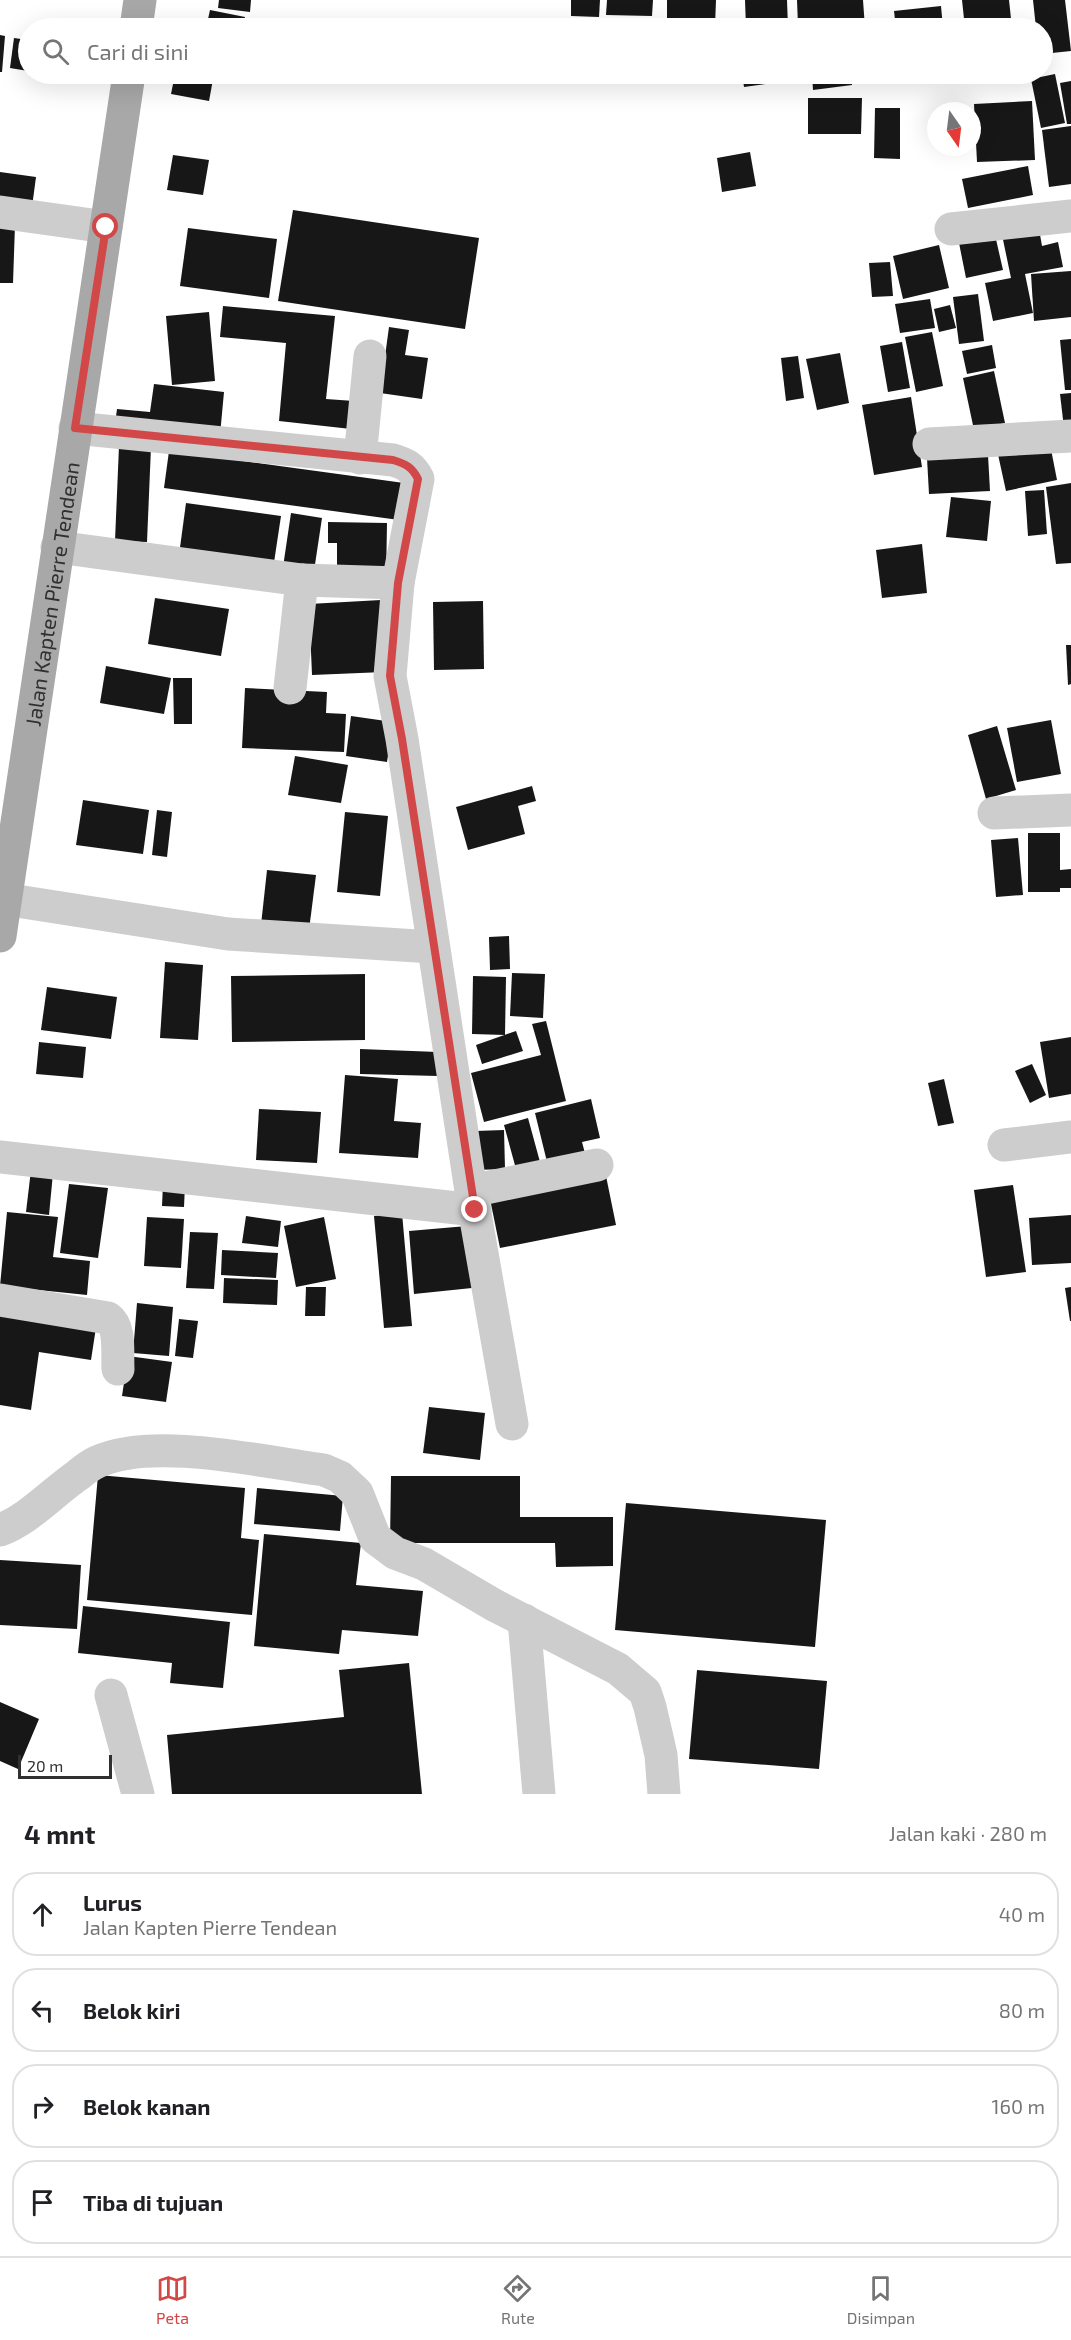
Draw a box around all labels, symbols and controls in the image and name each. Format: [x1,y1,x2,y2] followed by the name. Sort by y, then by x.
[18,18,1053,84] search box
[39,35,72,68] icon: search
[87,38,189,64] text: Cari di sini
[927,102,981,156] north arrow
[92,213,118,239] route start
[19,460,83,728] street label: Jalan Kapten Pierre Tendean
[461,1196,487,1222] route end
[18,1752,112,1780] scale bar
[27,1756,63,1775] text: 20 m
[24,1818,95,1849] text: 4 mnt
[889,1821,1047,1845] text: Jalan kaki · 280 m
[83,1889,142,1915] text: Lurus
[26,1898,59,1931] icon: ahead
[999,1902,1045,1926] text: 40 m
[83,1915,337,1939] text: Jalan Kapten Pierre Tendean
[26,1994,59,2027] icon: left
[83,1997,180,2023] text: Belok kiri
[999,1998,1045,2022] text: 80 m
[26,2090,59,2123] icon: right
[83,2093,210,2119] text: Belok kanan
[992,2094,1045,2118] text: 160 m
[26,2186,59,2219] icon: arrive
[83,2189,223,2215] text: Tiba di tujuan
[156,2272,189,2327] tab: Peta
[501,2272,535,2327] tab: Rute
[847,2272,915,2327] tab: Disimpan

